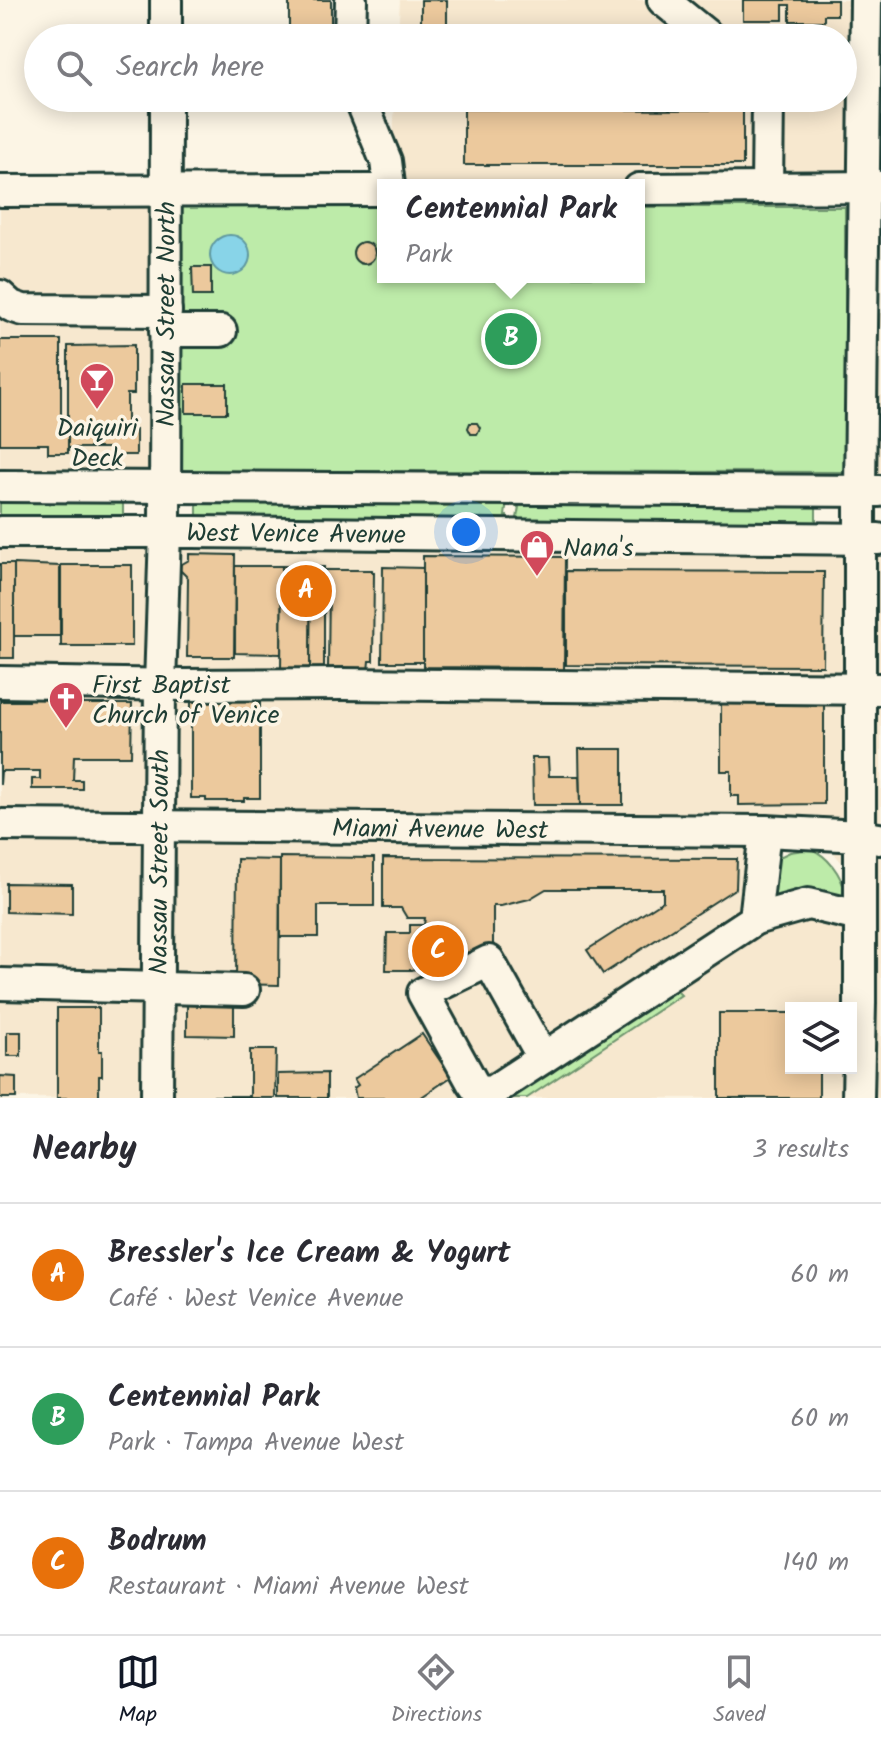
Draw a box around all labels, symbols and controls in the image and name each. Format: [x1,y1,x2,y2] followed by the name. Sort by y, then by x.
[24,24,857,112] search box
[116,44,264,92] text: Search here
[52,46,96,90] icon: search
[377,179,645,283] popup
[405,186,617,234] text: Centennial Park
[146,201,189,427] street label: Nassau Street North
[405,234,453,276] text: Park
[485,309,537,369] pin: B
[78,361,116,411] bar icon: Daiquiri Deck
[57,408,139,480] place label: Daiquiri Deck
[446,512,486,552] your location
[186,513,406,557] street label: West Venice Avenue
[518,528,556,578] shop icon: Nana's
[563,528,634,570] place label: Nana's
[280,561,332,621] pin: A
[92,665,280,737] place label: First Baptist Church of Venice
[47,680,85,730] church icon: First Baptist Church of Venice
[139,749,183,975] street label: Nassau Street South
[332,809,549,852] street label: Miami Avenue West
[412,921,464,981] pin: C
[785,1002,857,1074] map controls
[785,1002,857,1074] button: layers
[32,1123,137,1177] text: Nearby
[752,1129,849,1171] text: 3 results
[108,1230,510,1278] text: Bressler's Ice Cream & Yogurt
[50,1254,66,1296] text: A
[790,1254,849,1296] text: 60 m
[108,1278,403,1320] text: Café · West Venice Avenue
[108,1374,319,1422] text: Centennial Park
[50,1398,66,1440] text: B
[790,1398,849,1440] text: 60 m
[108,1422,404,1464] text: Park · Tampa Avenue West
[108,1518,207,1566] text: Bodrum
[50,1542,66,1584] text: C
[782,1542,849,1584] text: 140 m
[108,1566,469,1608] text: Restaurant · Miami Avenue West
[116,1650,160,1733] tab: Map
[391,1650,482,1733] tab: Directions
[713,1650,765,1733] tab: Saved

